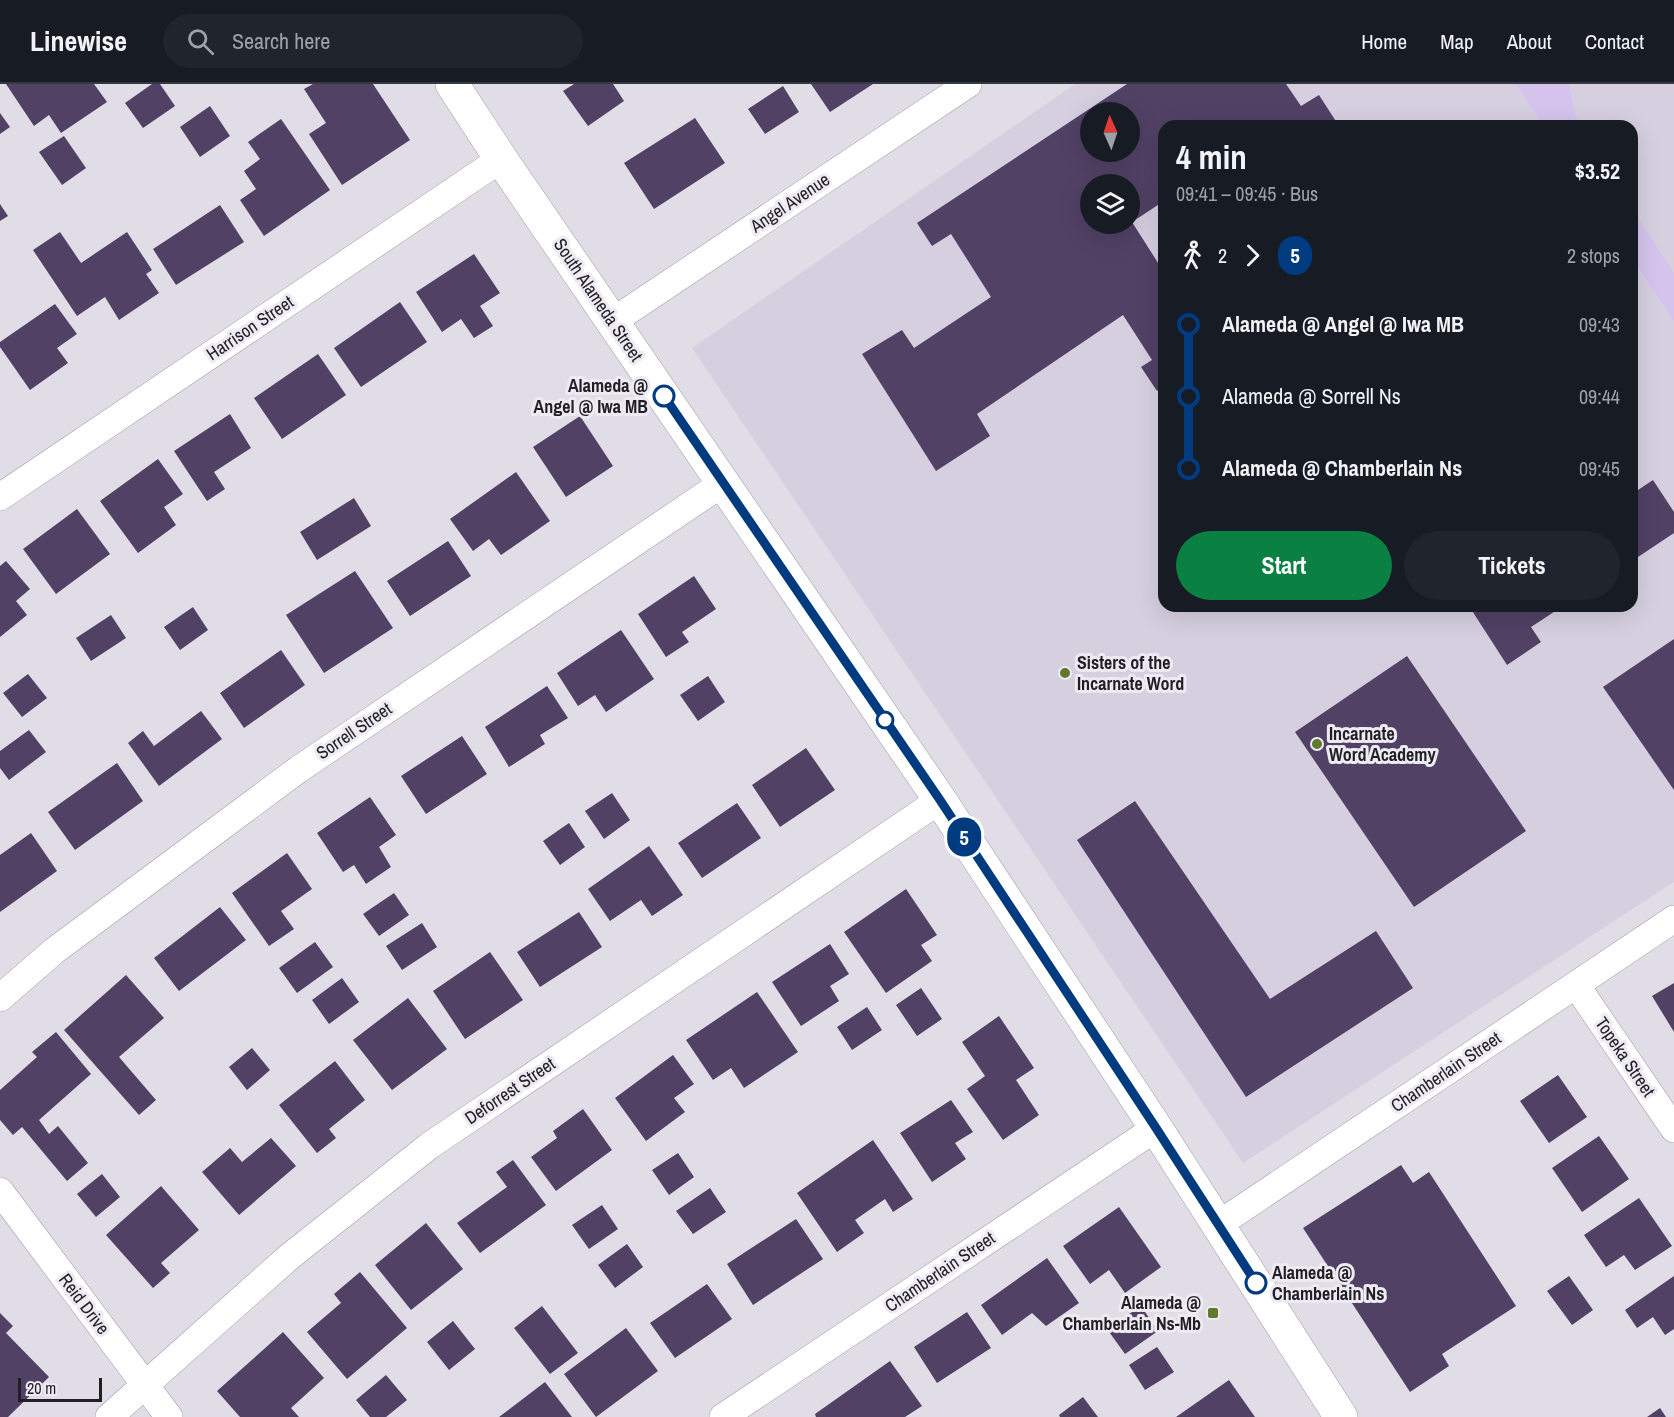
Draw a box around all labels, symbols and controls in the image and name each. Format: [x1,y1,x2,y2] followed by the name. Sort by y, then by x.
[163,14,583,68] search box
[30,22,127,60] text: Linewise
[184,25,217,58] icon: search
[232,26,330,56] text: Search here
[1361,27,1407,56] text: Home
[1440,27,1474,56] text: Map
[1507,27,1552,56] text: About
[1585,27,1644,56] text: Contact
[1080,102,1140,162] north arrow
[1080,102,1140,234] map controls
[1176,135,1247,179] text: 4 min
[1575,156,1620,186] text: $3.52
[744,167,834,239] street label: Angel Avenue
[1080,174,1140,234] button: layers
[1176,180,1318,207] text: 09:41 – 09:45 · Bus
[548,233,649,366] street label: South Alameda Street
[1176,239,1209,272] icon: walk
[1236,239,1269,272] icon: forward
[1290,241,1300,270] text: 5
[1218,242,1227,269] text: 2
[1567,242,1620,269] text: 2 stops
[201,289,298,366] street label: Harrison Street
[1222,309,1464,339] text: Alameda @ Angel @ Iwa MB
[1579,311,1620,338] text: 09:43
[534,373,648,419] place label: Alameda @ Angel @ Iwa MB
[1222,381,1401,411] text: Alameda @ Sorrell Ns
[1579,383,1620,410] text: 09:44
[653,385,675,407] marker: Alameda @ Angel @ Iwa MB
[1222,453,1462,483] text: Alameda @ Chamberlain Ns
[1579,455,1620,482] text: 09:45
[1176,531,1392,600] button: Start
[1404,531,1620,600] button: Tickets
[1077,650,1184,696] place label: Sisters of the Incarnate Word
[1058,666,1072,680] marker: Sisters of the Incarnate Word
[311,696,396,765] street label: Sorrell Street
[876,711,894,729] unlabelled marker
[1329,721,1436,767] place label: Incarnate Word Academy
[1310,737,1324,751] marker: Incarnate Word Academy
[944,818,984,856] line badge: 5
[959,823,969,852] text: 5
[1590,1012,1661,1101] street label: Topeka Street
[1386,1025,1506,1118] street label: Chamberlain Street
[460,1051,560,1130] street label: Deforrest Street
[880,1225,1000,1318] street label: Chamberlain Street
[1272,1260,1384,1306] place label: Alameda @ Chamberlain Ns
[53,1268,116,1339] street label: Reid Drive
[1245,1272,1267,1294] marker: Alameda @ Chamberlain Ns
[1062,1290,1201,1336] place label: Alameda @ Chamberlain Ns-Mb
[1206,1306,1220,1320] marker: Alameda @ Chamberlain Ns-Mb
[18,1375,102,1402] scale bar
[27,1377,56,1399] text: 20 m

